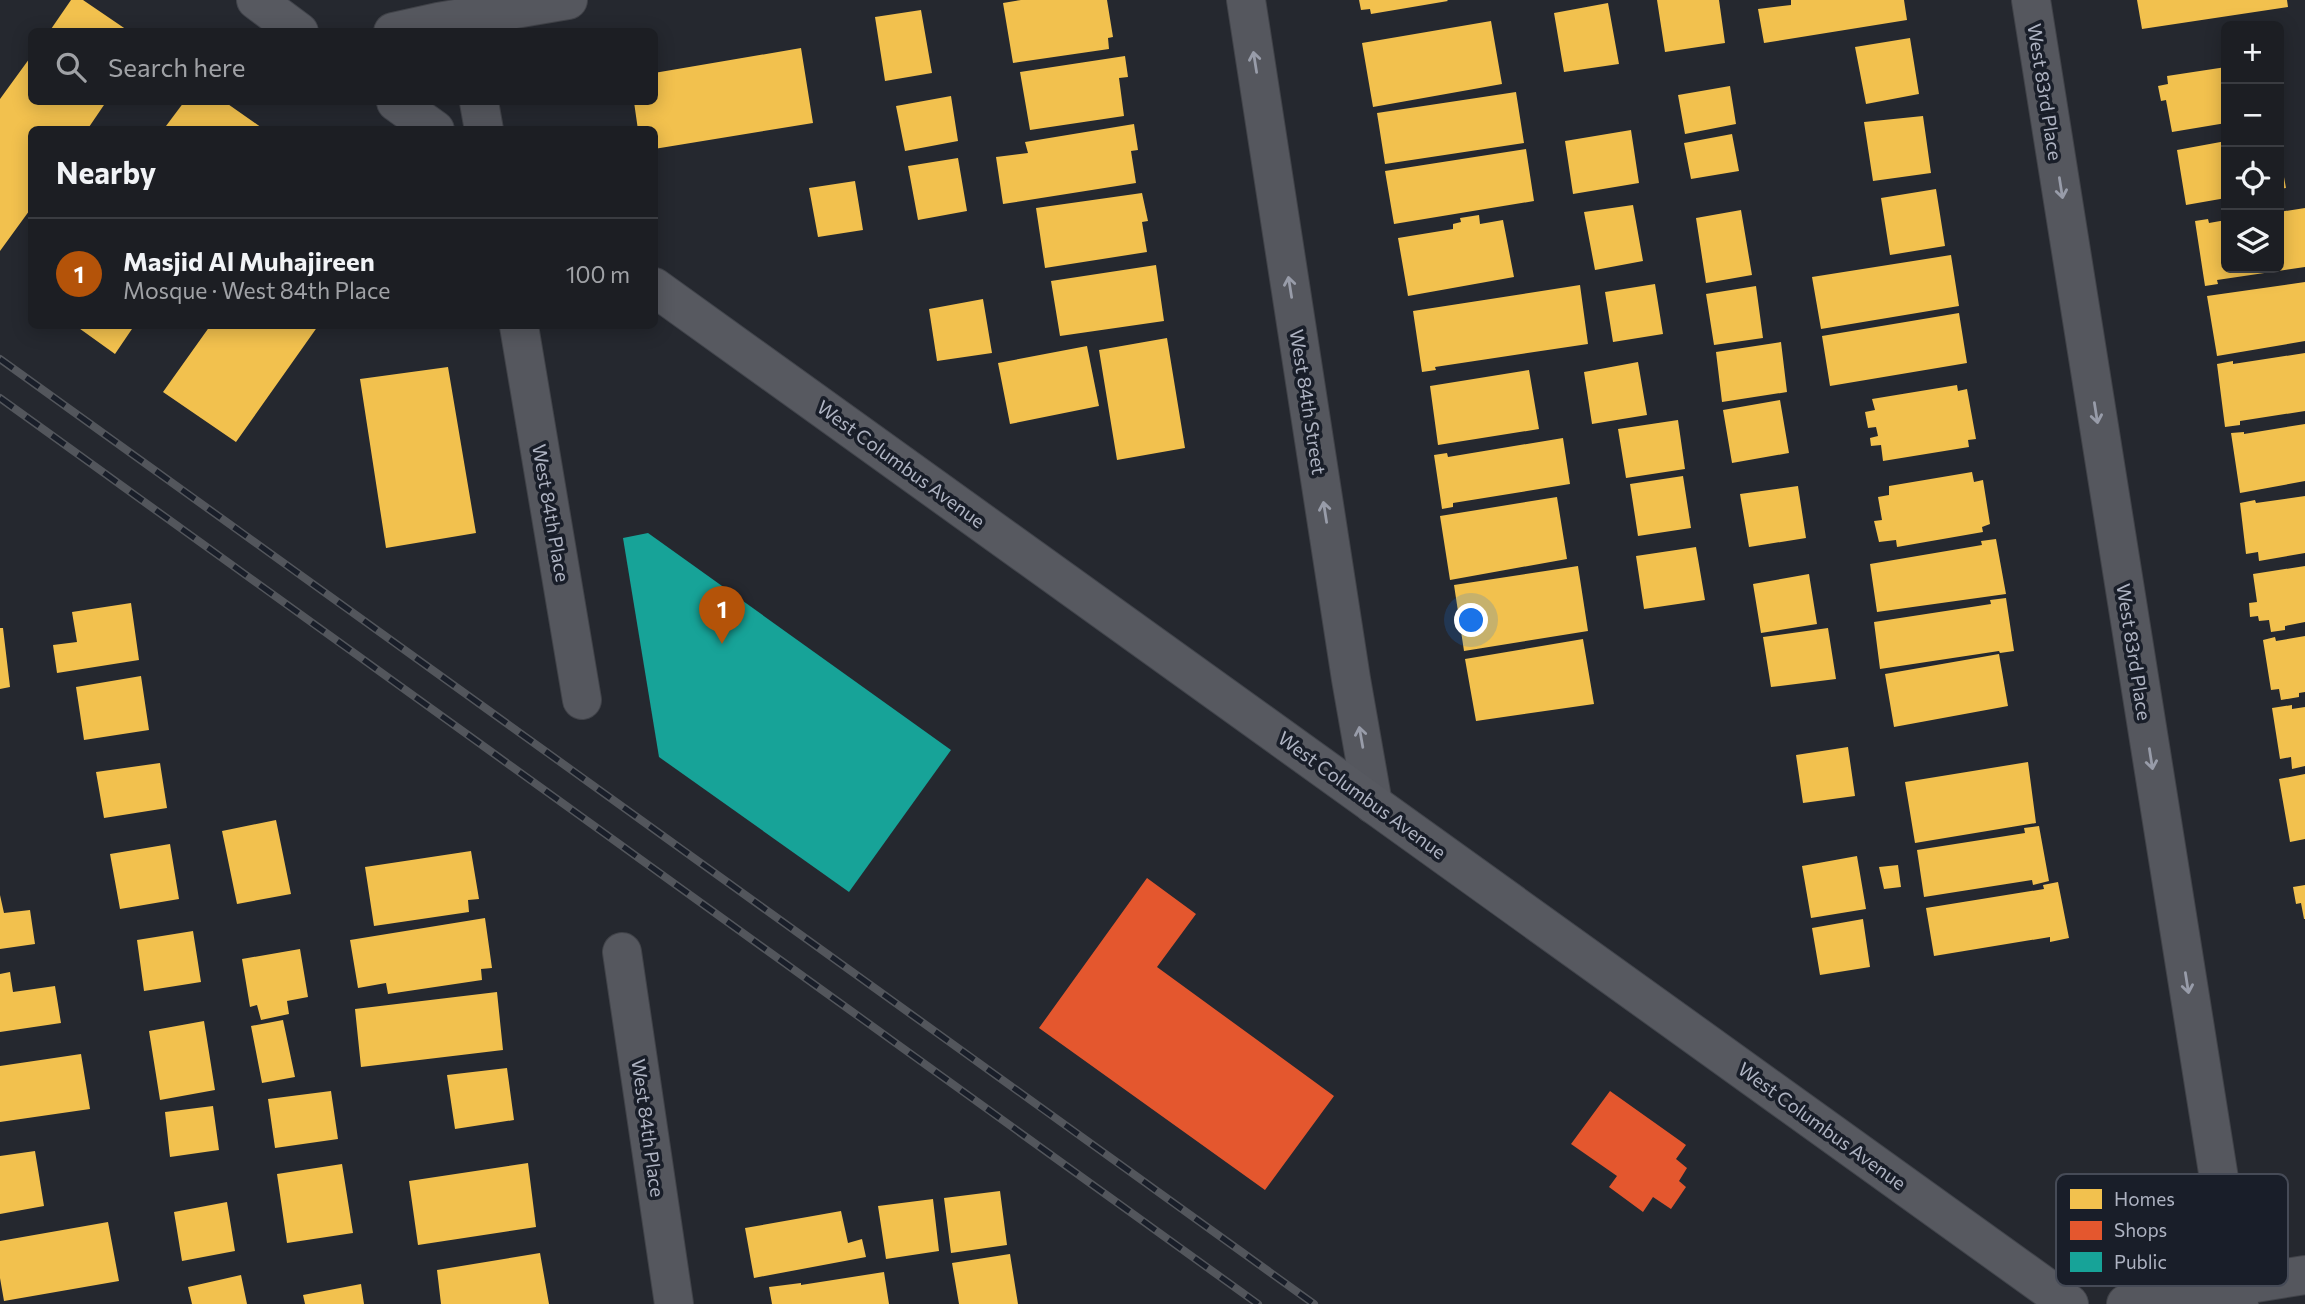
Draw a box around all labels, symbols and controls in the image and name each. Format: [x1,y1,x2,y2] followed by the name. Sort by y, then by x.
[2221,21,2284,273] map controls
[2221,21,2284,84] button: +
[2023,22,2068,162] street label: West 83rd Place
[28,28,658,105] search box
[52,48,90,86] icon: search
[108,51,246,82] text: Search here
[1248,51,1261,74] one-way arrow
[2221,84,2284,147] button: −
[2221,147,2284,210] button: locate
[56,153,156,190] text: Nearby
[2055,176,2068,199] one-way arrow
[2221,210,2284,273] button: layers
[123,245,375,276] text: Masjid Al Muhajireen
[74,260,84,288] text: 1
[566,260,630,288] text: 100 m
[123,276,390,304] text: Mosque · West 84th Place
[1283,276,1296,299] one-way arrow
[1286,328,1331,477] street label: West 84th Street
[813,395,990,532] street label: West Columbus Avenue
[2090,401,2103,424] one-way arrow
[528,442,575,584] street label: West 84th Place
[1318,501,1331,524] one-way arrow
[2112,582,2157,722] street label: West 83rd Place
[699,586,745,644] pin: 1
[1454,603,1488,637] your location
[1274,726,1451,863] street label: West Columbus Avenue
[1354,726,1367,749] one-way arrow
[2145,747,2158,770] one-way arrow
[2181,971,2194,994] one-way arrow
[627,1057,670,1199] street label: West 84th Place
[1734,1057,1911,1194] street label: West Columbus Avenue
[2056,1174,2288,1286] legend
[2114,1187,2175,1210] text: Homes
[2114,1218,2167,1241] text: Shops
[2114,1250,2167,1273] text: Public

